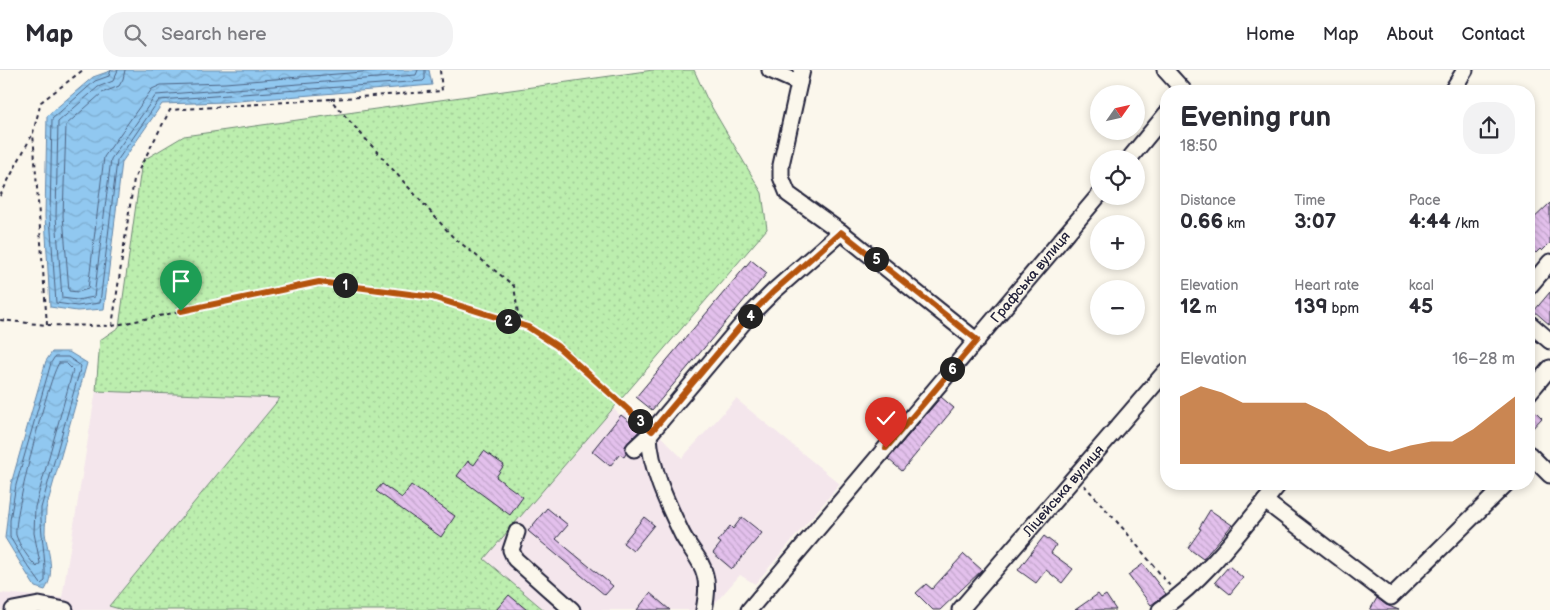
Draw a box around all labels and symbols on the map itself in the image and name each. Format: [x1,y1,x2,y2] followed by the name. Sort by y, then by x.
[1090,85,1145,140] north arrow
[987,227,1074,326] street label: Графська вулиця
[864,246,888,272] pin: 5
[160,260,202,311] pin
[332,272,358,298] pin: 1
[738,304,762,328] pin: 4
[496,308,520,334] pin: 2
[940,356,964,382] pin: 6
[865,397,907,448] pin
[628,408,652,434] pin: 3
[1018,441,1107,540] street label: Ліцейська вулиця

